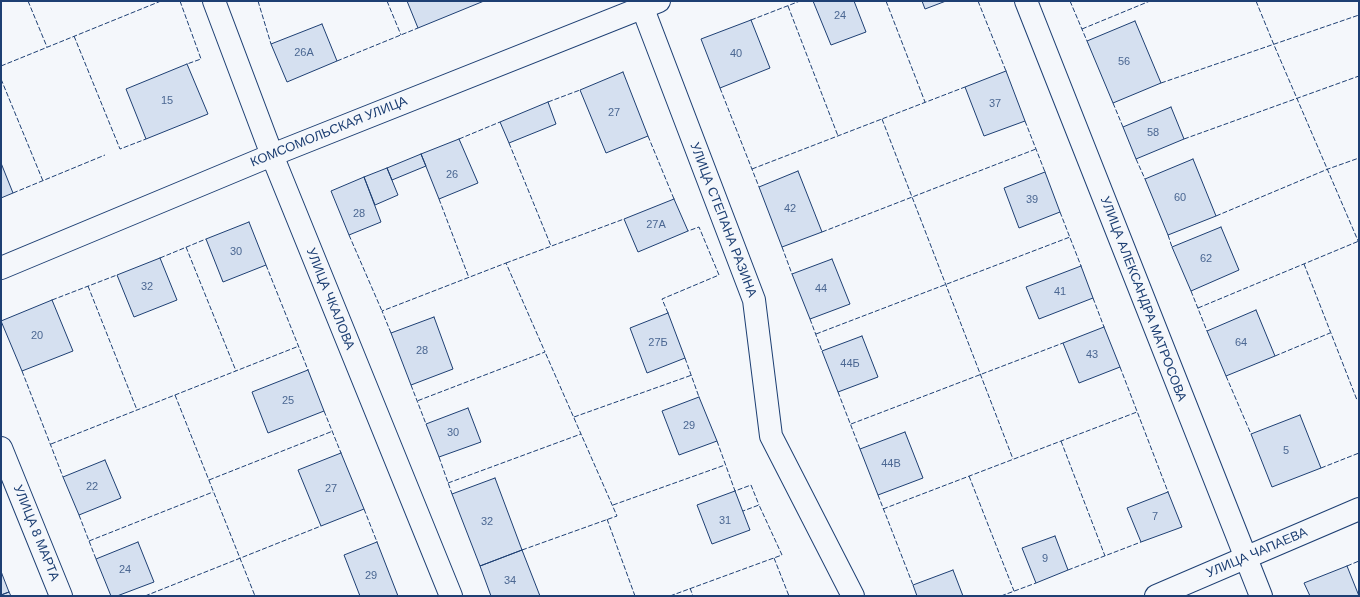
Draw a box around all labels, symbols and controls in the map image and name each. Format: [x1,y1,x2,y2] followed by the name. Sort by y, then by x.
[834,9,846,23] house number: 24
[294,46,314,60] house number: 26А
[730,47,742,61] house number: 40
[1118,55,1130,69] house number: 56
[248,93,410,171] street label: КОМСОМОЛЬСКАЯ УЛИЦА
[161,94,173,108] house number: 15
[989,97,1001,111] house number: 37
[608,106,620,120] house number: 27
[1147,126,1159,140] house number: 58
[686,140,760,300] street label: УЛИЦА СТЕПАНА РАЗИНА
[446,168,458,182] house number: 26
[1174,191,1186,205] house number: 60
[1026,193,1038,207] house number: 39
[1097,194,1189,404] street label: УЛИЦА АЛЕКСАНДРА МАТРОСОВА
[784,202,796,216] house number: 42
[353,207,365,221] house number: 28
[646,218,666,232] house number: 27А
[230,245,242,259] house number: 30
[302,246,358,352] street label: УЛИЦА ЧКАЛОВА
[1200,252,1212,266] house number: 62
[141,280,153,294] house number: 32
[815,282,827,296] house number: 44
[1054,285,1066,299] house number: 41
[31,329,43,343] house number: 20
[648,336,668,350] house number: 27Б
[1235,336,1247,350] house number: 64
[416,344,428,358] house number: 28
[1086,348,1098,362] house number: 43
[840,357,860,371] house number: 44Б
[282,394,294,408] house number: 25
[683,419,695,433] house number: 29
[447,426,459,440] house number: 30
[1283,444,1289,458] house number: 5
[881,457,901,471] house number: 44В
[86,480,98,494] house number: 22
[325,482,337,496] house number: 27
[10,483,62,583] street label: УЛИЦА 8 МАРТА
[1152,510,1158,524] house number: 7
[719,514,731,528] house number: 31
[481,515,493,529] house number: 32
[1204,525,1310,581] street label: УЛИЦА ЧАПАЕВА
[1042,552,1048,566] house number: 9
[119,563,131,577] house number: 24
[365,569,377,583] house number: 29
[504,574,516,588] house number: 34

